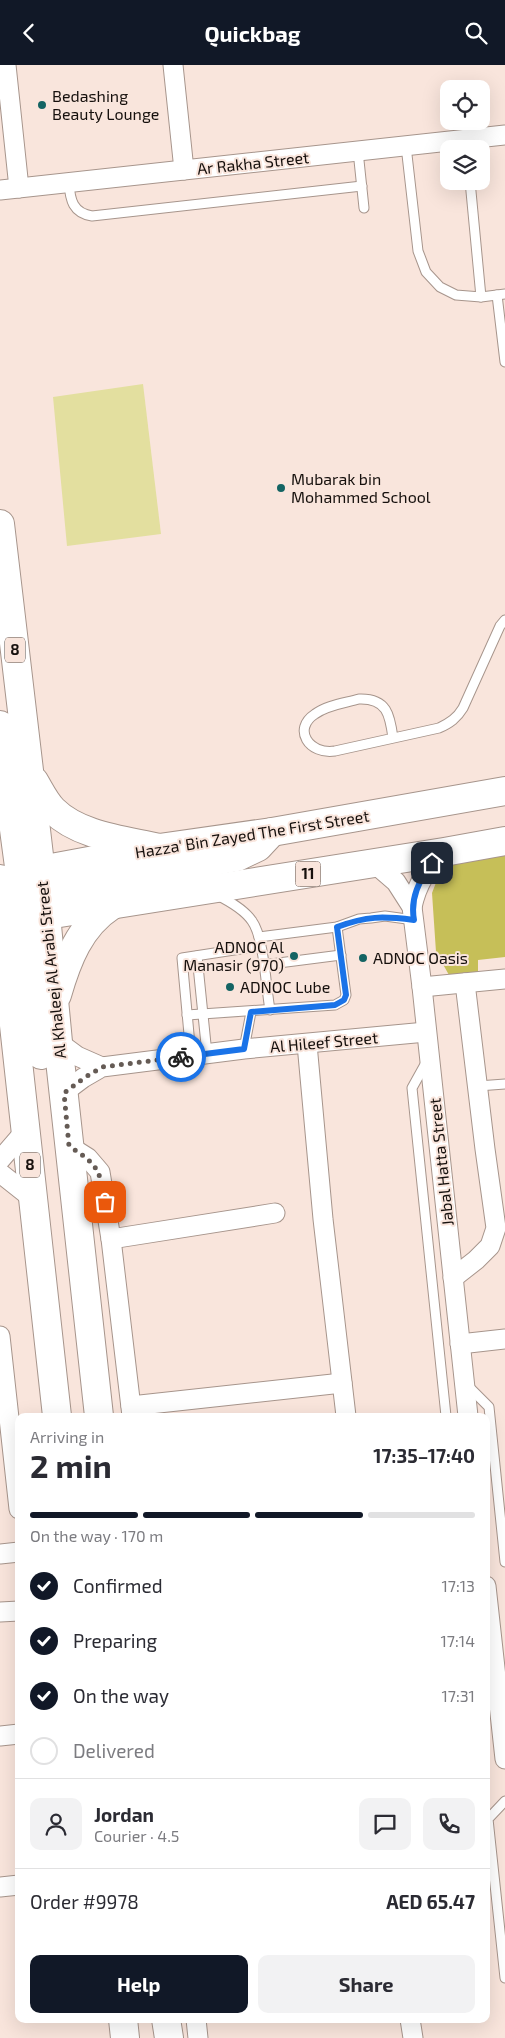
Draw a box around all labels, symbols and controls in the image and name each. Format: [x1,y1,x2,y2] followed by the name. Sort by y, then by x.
[15,19,43,47] icon: back
[462,19,490,47] icon: search
[204,20,301,46] text: Quickbag
[440,80,490,190] map controls
[440,80,490,130] button: locate
[52,86,159,123] place label: Bedashing Beauty Lounge
[36,99,48,111] marker: Bedashing Beauty Lounge
[440,140,490,190] button: layers
[196,147,310,178] street label: Ar Rakha Street
[291,469,431,506] place label: Mubarak bin Mohammed School
[275,482,287,494] marker: Mubarak bin Mohammed School
[5,637,25,663] road number: 8
[133,806,370,861] street label: Hazza' Bin Zayed The First Street
[411,842,453,884] pin
[418,849,446,877] icon: home
[296,861,320,887] road number: 11
[32,880,70,1060] street label: Al Khaleej Al Arabi Street
[183,937,284,974] place label: ADNOC Al Manasir (970)
[373,948,468,967] place label: ADNOC Oasis
[288,950,300,962] marker: ADNOC Al Manasir (970)
[357,952,369,964] marker: ADNOC Oasis
[240,977,330,996] place label: ADNOC Lube
[224,981,236,993] marker: ADNOC Lube
[269,1027,379,1056] street label: Al Hileef Street
[156,1032,206,1082] courier
[167,1043,195,1071] icon: bike
[424,1097,457,1227] street label: Jabal Hatta Street
[20,1153,40,1177] road number: 8
[84,1181,126,1223] pin
[91,1188,119,1216] icon: bag
[30,1427,104,1446] text: Arriving in
[373,1444,475,1467] text: 17:35–17:40
[30,1446,112,1484] text: 2 min
[30,1526,163,1545] text: On the way · 170 m
[30,1572,58,1600] icon: check
[73,1574,163,1597] text: Confirmed
[441,1576,475,1595] text: 17:13
[30,1627,58,1655] icon: check
[73,1629,157,1652] text: Preparing
[440,1631,475,1650] text: 17:14
[30,1682,58,1710] icon: check
[73,1684,169,1707] text: On the way
[441,1686,475,1705] text: 17:31
[73,1739,155,1762] text: Delivered
[30,1798,82,1850] button: person
[359,1798,411,1850] button: chat
[423,1798,475,1850] button: phone
[94,1803,154,1826] text: Jordan
[94,1826,179,1845] text: Courier · 4.5
[30,1890,139,1913] text: Order #9978
[386,1890,475,1913] text: AED 65.47
[30,1955,248,2013] button: Help
[258,1955,475,2013] button: Share

